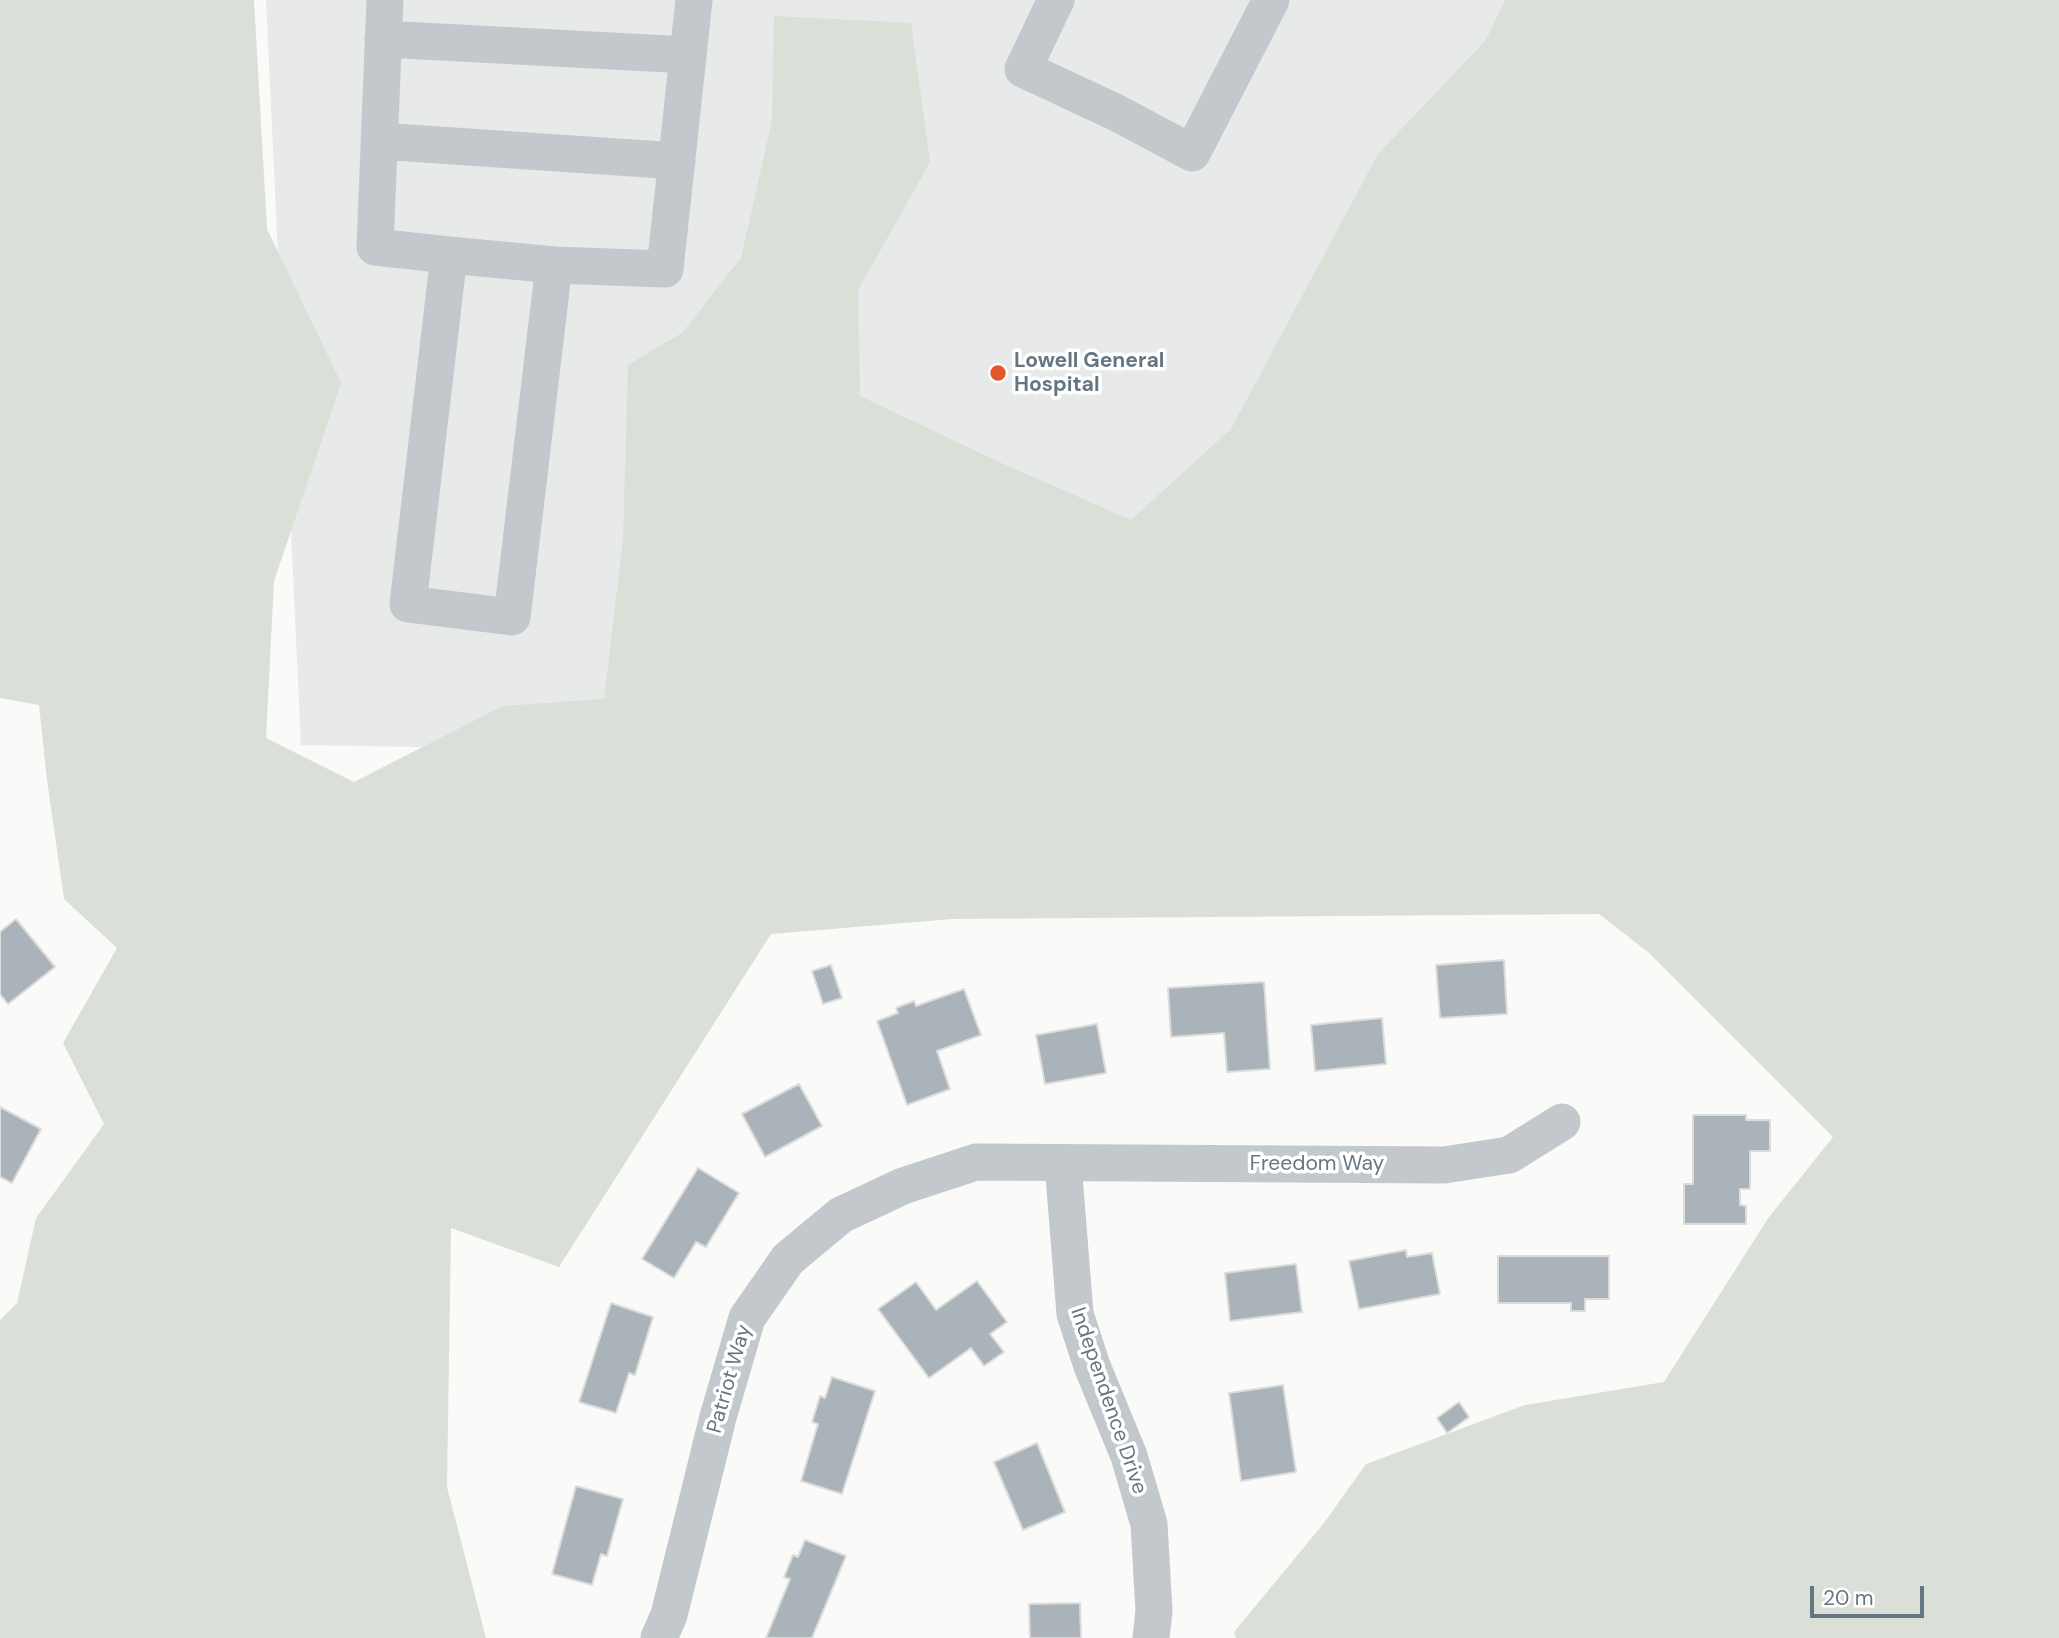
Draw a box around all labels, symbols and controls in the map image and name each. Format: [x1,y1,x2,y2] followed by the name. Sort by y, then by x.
[1014,348,1164,398] place label: Lowell General Hospital
[988,363,1008,383] marker: Lowell General Hospital
[1250,1151,1384,1177] street label: Freedom Way
[1064,1304,1152,1498] street label: Independence Drive
[702,1322,758,1436] street label: Patriot Way
[1814,1572,1928,1616] scale bar
[1823,1584,1874,1612] text: 20 m

